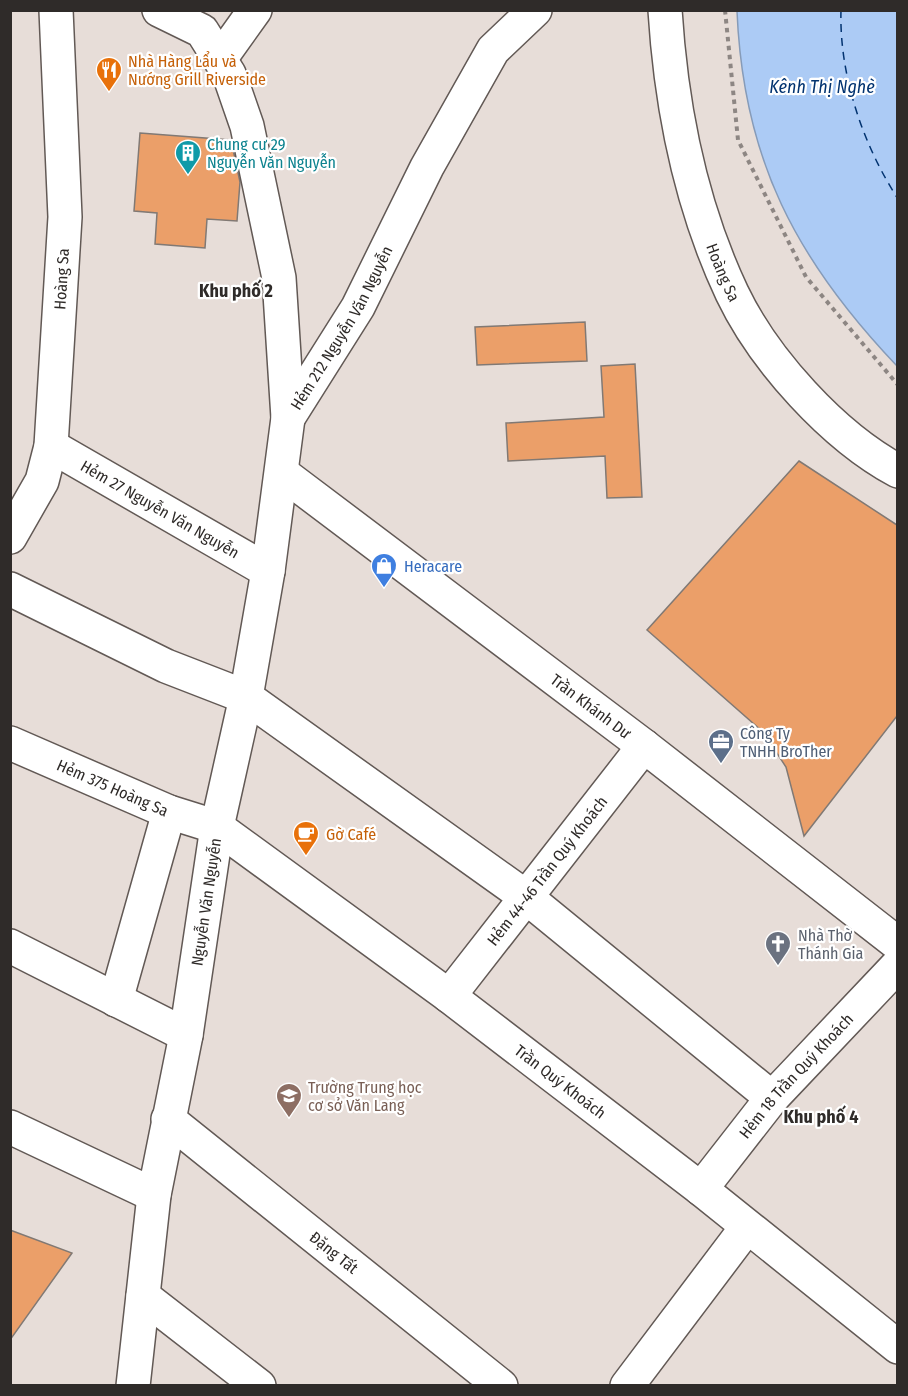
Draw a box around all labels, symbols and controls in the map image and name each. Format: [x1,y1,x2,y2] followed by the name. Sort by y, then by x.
[128,51,266,89] place label: Nhà Hàng Lẩu và Nướng Grill Riverside
[94,55,124,93] restaurant icon: Nhà Hàng Lẩu và Nướng Grill Riverside
[769,76,875,98] water label: Kênh Thị Nghè
[207,135,336,172] place label: Chung cư 29 Nguyễn Văn Nguyễn
[173,138,203,176] building icon: Chung cư 29 Nguyễn Văn Nguyễn
[703,241,744,305] street label: Hoàng Sa
[286,243,396,413] street label: Hẻm 212 Nguyễn Văn Nguyễn
[50,248,73,310] street label: Hoàng Sa
[199,279,273,302] district label: Khu phố 2
[77,456,243,562] street label: Hẻm 27 Nguyễn Văn Nguyễn
[369,551,399,589] shop icon: Heracare
[404,557,462,576] place label: Heracare
[547,670,635,742] street label: Trần Khánh Dư
[740,724,832,761] place label: Công Ty TNHH BroTher
[706,727,736,765] office icon: Công Ty TNHH BroTher
[54,755,172,820] street label: Hẻm 375 Hoàng Sa
[483,792,611,949] street label: Hẻm 44-46 Trần Quý Khoách
[291,819,321,857] cafe icon: Gờ Café
[326,825,376,844] place label: Gờ Café
[187,837,225,967] street label: Nguyễn Văn Nguyễn
[798,926,864,963] place label: Nhà Thờ Thánh Gia
[763,929,793,967] church icon: Nhà Thờ Thánh Gia
[735,1009,857,1142] street label: Hẻm 18 Trần Quý Khoách
[511,1040,610,1122] street label: Trần Quý Khoách
[308,1078,422,1115] place label: Trường Trung học cơ sở Văn Lang
[274,1081,304,1119] school or university icon: Trường Trung học cơ sở Văn Lang
[784,1105,858,1128] district label: Khu phố 4
[306,1227,363,1278] street label: Ðặng Tất

